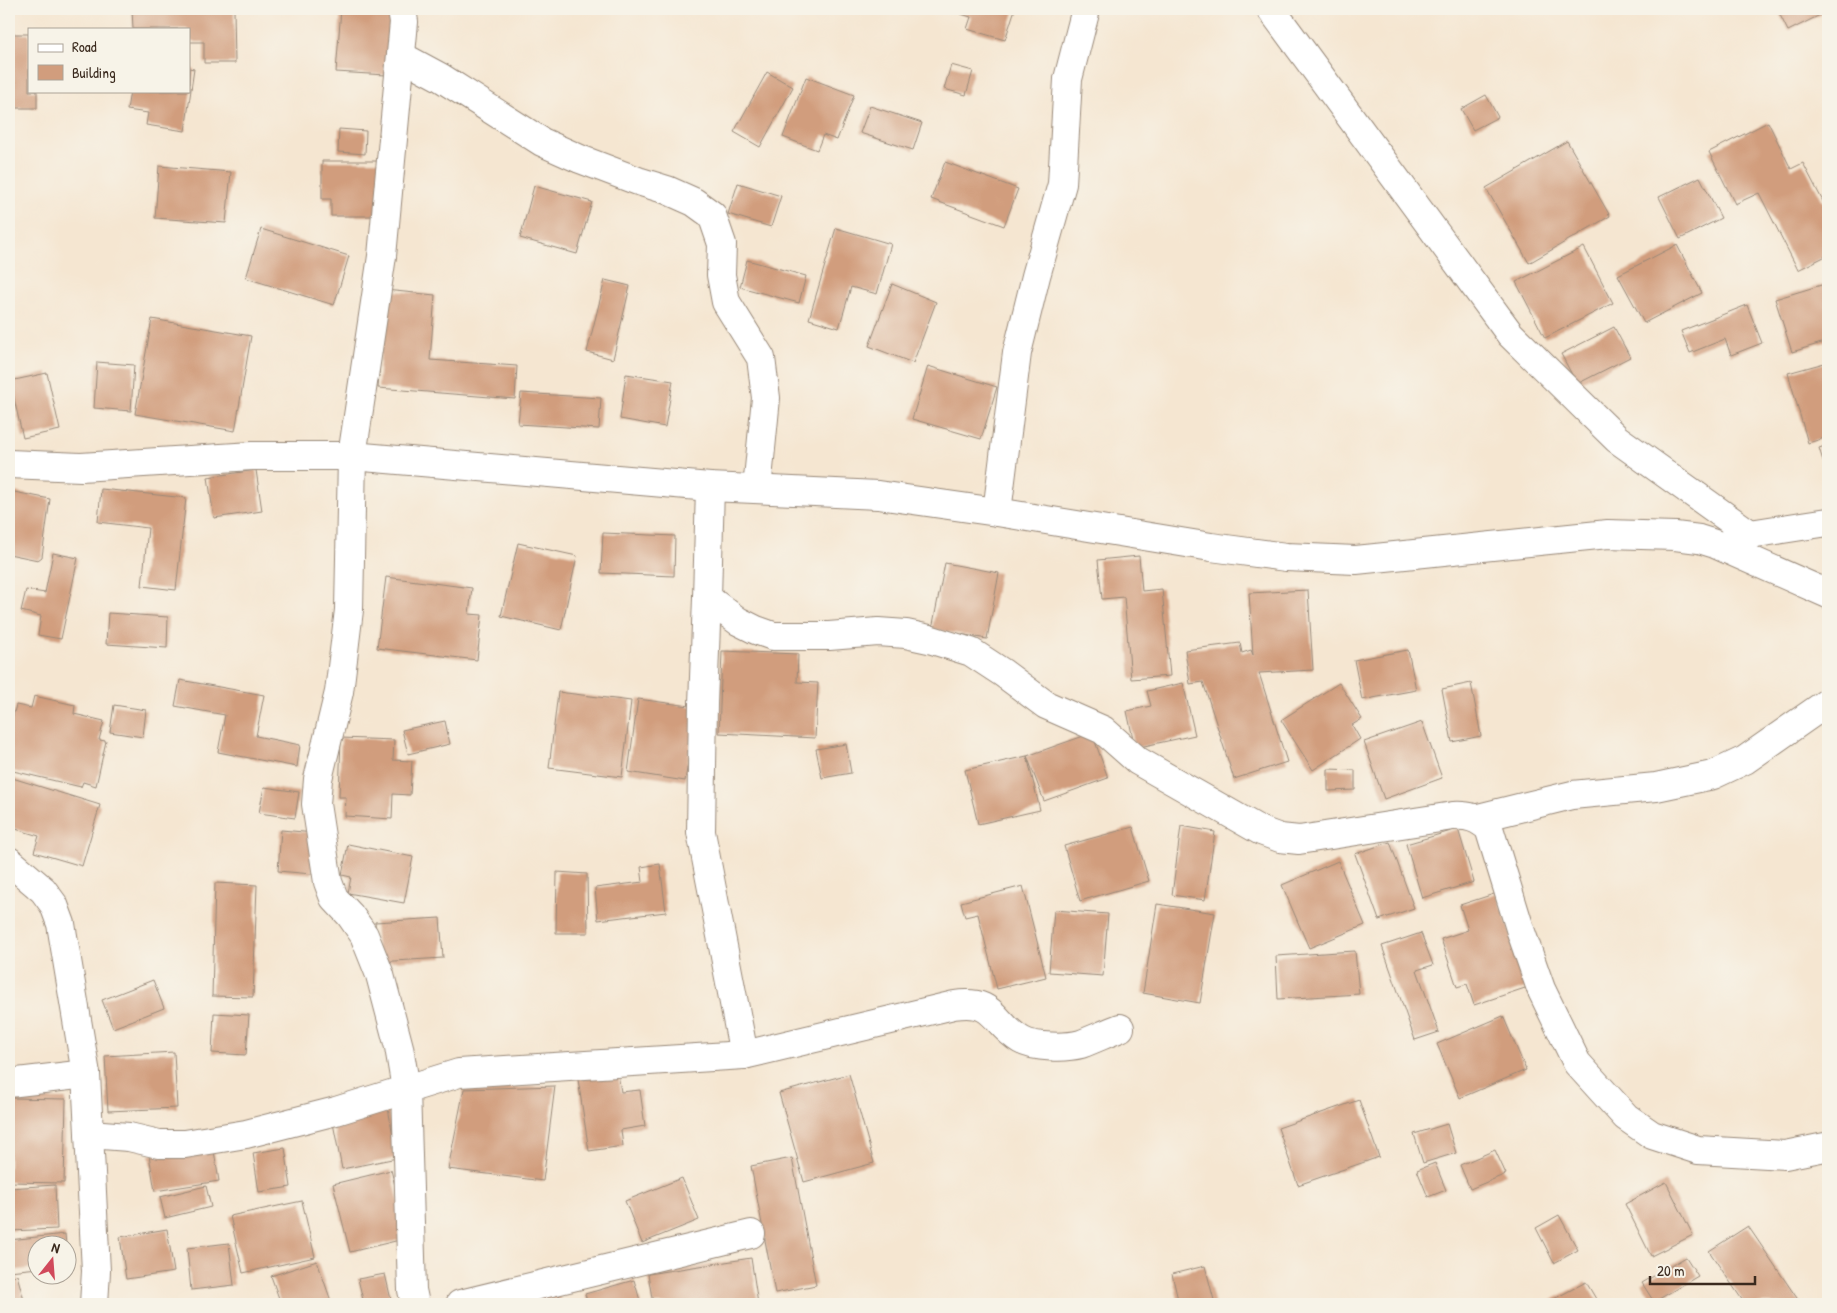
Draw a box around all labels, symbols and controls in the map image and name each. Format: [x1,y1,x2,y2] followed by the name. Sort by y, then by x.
[28,28,190,92] legend
[72,36,97,57] text: Road
[72,62,116,83] text: Building
[28,1236,78,1286] north arrow
[50,1237,63,1257] text: N
[1650,1253,1754,1285] scale bar
[1657,1260,1684,1281] text: 20 m

